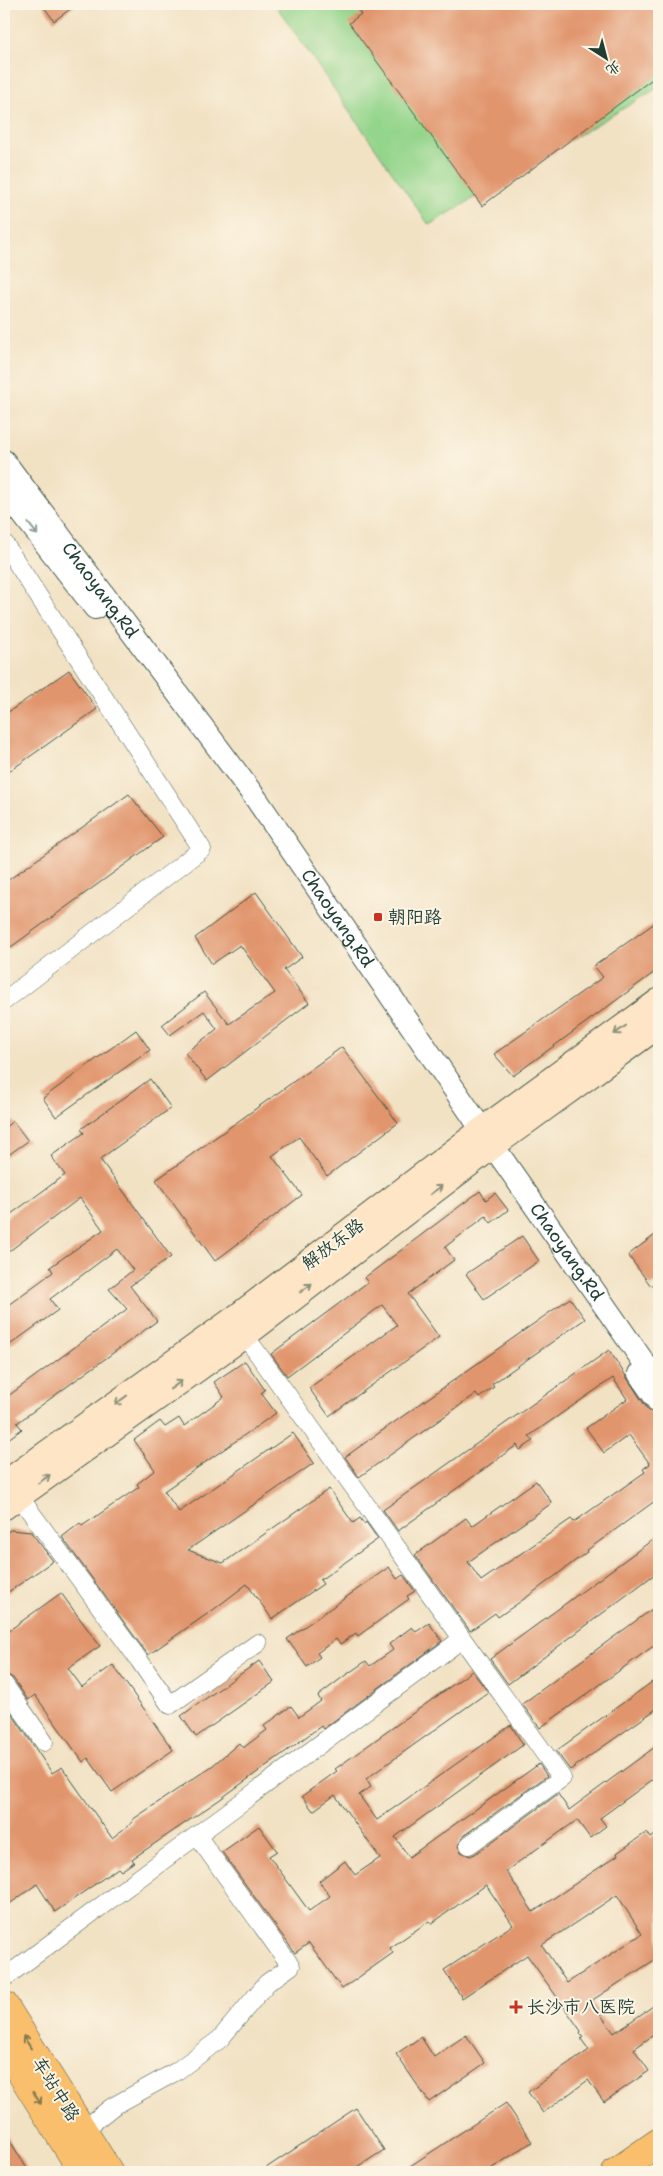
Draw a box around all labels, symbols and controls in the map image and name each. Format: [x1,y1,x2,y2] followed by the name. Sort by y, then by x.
[580,32,630,82] north arrow
[603,57,625,80] text: 北
[28,522,39,535] one-way arrow
[56,537,144,643] street label: Chaoyang.Rd
[295,864,380,972] street label: Chaoyang.Rd
[388,905,442,929] place label: 朝阳路
[372,911,384,923] marker: 朝阳路
[613,1025,627,1035] one-way arrow
[429,1185,443,1195] one-way arrow
[524,1198,609,1306] street label: Chaoyang.Rd
[297,1213,369,1275] street label: 解放东路
[299,1283,312,1294] one-way arrow
[169,1380,183,1390] one-way arrow
[114,1395,128,1405] one-way arrow
[36,1474,50,1484] one-way arrow
[527,1995,635,2019] place label: 长沙市八医院
[509,2000,523,2014] marker: 长沙市八医院
[21,2035,32,2049] one-way arrow
[27,2052,85,2126] street label: 车站中路
[32,2091,42,2105] one-way arrow

